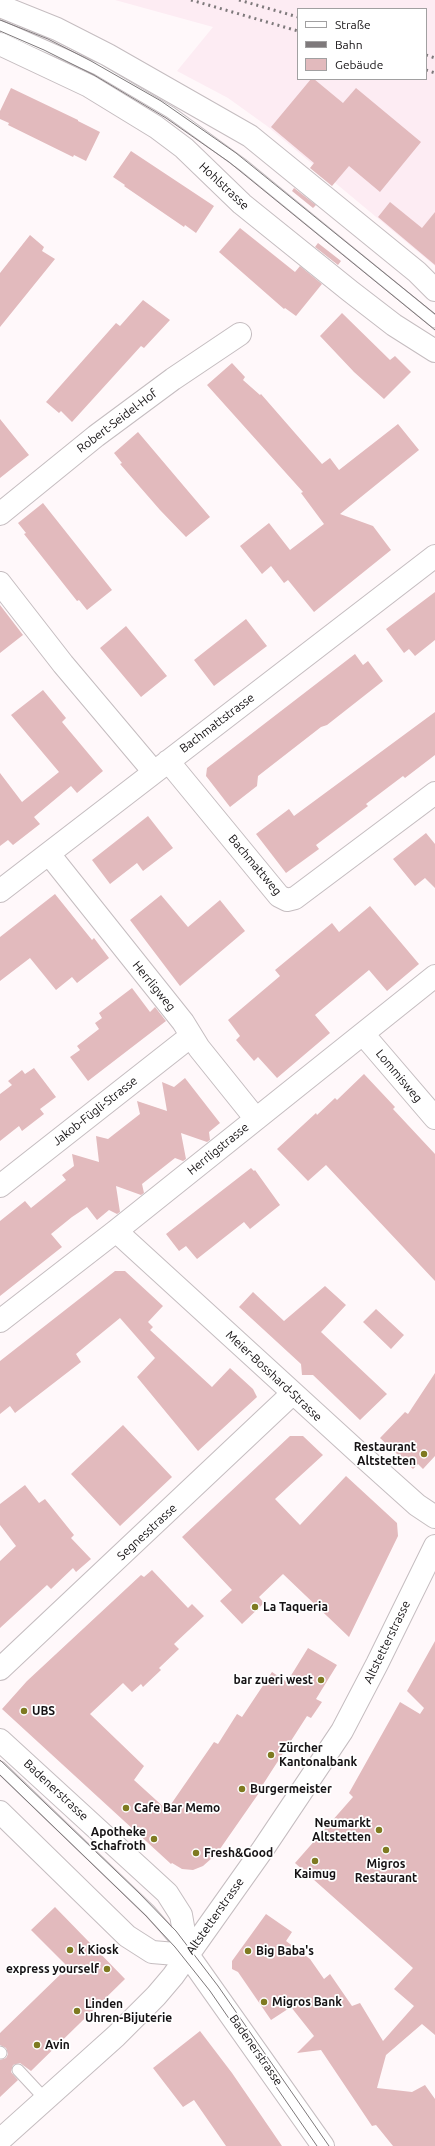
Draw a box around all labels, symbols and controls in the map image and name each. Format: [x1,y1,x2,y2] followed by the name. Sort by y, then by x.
[297,8,427,80] legend
[335,18,371,31] text: Straße
[335,38,363,51] text: Bahn
[335,58,383,71] text: Gebäude
[196,159,252,213] street label: Hohlstrasse
[74,386,160,456] street label: Robert-Seidel-Hof
[177,690,257,756] street label: Bachmattstrasse
[225,832,285,898] street label: Bachmattweg
[130,958,178,1014] street label: Herrligweg
[373,1047,425,1105] street label: Lommisweg
[50,1073,140,1149] street label: Jakob-Fügli-Strasse
[184,1120,252,1178] street label: Herrligstrasse
[223,1328,325,1424] street label: Meier-Bosshard-Strasse
[354,1440,416,1468] place label: Restaurant Altstetten
[419,1449,429,1459] marker: Restaurant Altstetten
[114,1501,180,1563] street label: Segnesstrasse
[361,1598,413,1686] street label: Altstetterstrasse
[263,1600,328,1614] place label: La Taqueria
[250,1602,260,1612] marker: La Taqueria
[234,1673,313,1687] place label: bar zueri west
[316,1675,326,1685] marker: bar zueri west
[32,1704,55,1718] place label: UBS
[19,1706,29,1716] marker: UBS
[279,1741,357,1769] place label: Zürcher Kantonalbank
[266,1750,276,1760] marker: Zürcher Kantonalbank
[21,1756,91,1824] street label: Badenerstrasse
[250,1782,332,1796] place label: Burgermeister
[237,1784,247,1794] marker: Burgermeister
[134,1801,220,1815] place label: Cafe Bar Memo
[121,1803,131,1813] marker: Cafe Bar Memo
[312,1816,371,1844] place label: Neumarkt Altstetten
[91,1825,146,1853] place label: Apotheke Schafroth
[374,1825,384,1835] marker: Neumarkt Altstetten
[149,1834,159,1844] marker: Apotheke Schafroth
[381,1845,391,1855] marker: Migros Restaurant
[204,1846,273,1860] place label: Fresh&Good
[191,1848,201,1858] marker: Fresh&Good
[310,1856,320,1866] marker: Kaimug
[355,1857,417,1885] place label: Migros Restaurant
[294,1867,336,1881] place label: Kaimug
[183,1875,247,1957] street label: Altstetterstrasse
[78,1943,119,1957] place label: k Kiosk
[256,1944,314,1958] place label: Big Baba's
[65,1945,75,1955] marker: k Kiosk
[243,1946,253,1956] marker: Big Baba's
[6,1962,99,1976] place label: express yourself
[102,1964,112,1974] marker: express yourself
[272,1995,342,2009] place label: Migros Bank
[85,1997,172,2025] place label: Linden Uhren-Bijuterie
[259,1997,269,2007] marker: Migros Bank
[72,2006,82,2016] marker: Linden Uhren-Bijuterie
[226,2012,286,2088] street label: Badenerstrasse
[45,2038,70,2052] place label: Avin
[32,2040,42,2050] marker: Avin

